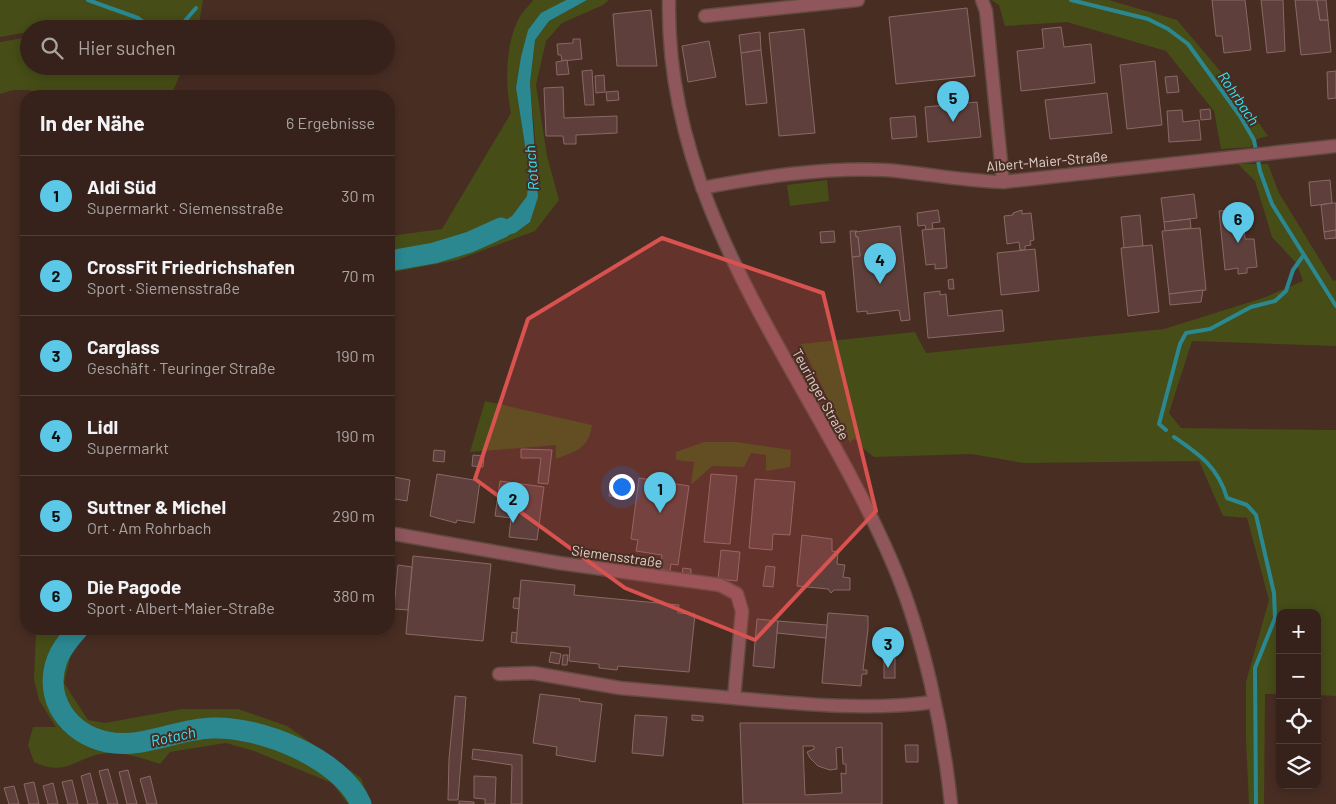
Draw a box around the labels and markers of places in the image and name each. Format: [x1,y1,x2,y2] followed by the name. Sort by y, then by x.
[937,81,969,122] pin: 5
[1222,202,1254,243] pin: 6
[864,243,896,284] pin: 4
[644,472,676,513] pin: 1
[497,482,529,523] pin: 2
[872,627,904,668] pin: 3

